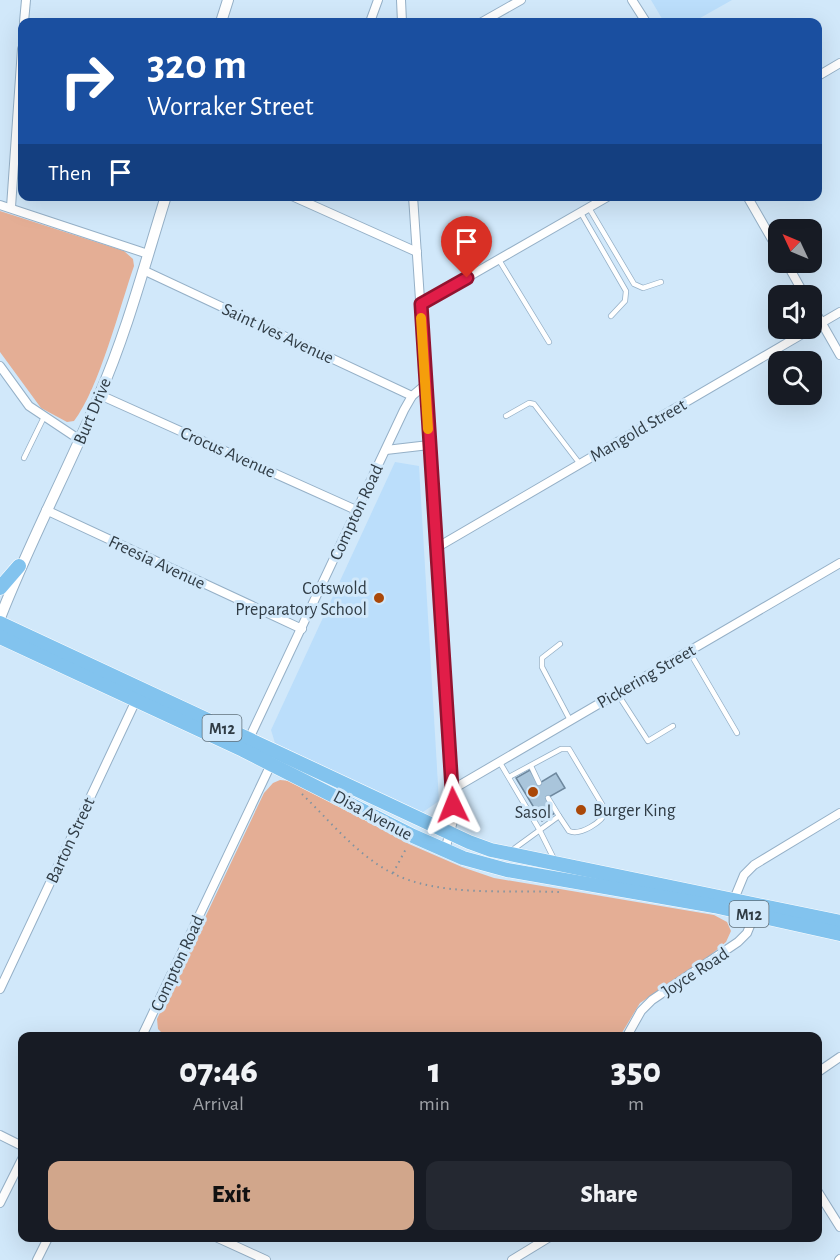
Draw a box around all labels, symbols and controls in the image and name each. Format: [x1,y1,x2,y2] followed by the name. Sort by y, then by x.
[48,42,126,120] icon: right
[147,44,247,86] text: 320 m
[147,93,314,120] text: Worraker Street
[104,156,137,189] icon: arrive
[48,162,92,184] text: Then
[441,216,492,278] pin
[768,219,822,273] north arrow
[768,219,822,405] map controls
[450,225,483,258] icon: arrive
[768,285,822,339] button: sound
[219,300,336,368] street label: Saint Ives Avenue
[768,351,822,405] button: search
[71,375,115,447] street label: Burt Drive
[587,396,690,466] street label: Mangold Street
[177,424,278,482] street label: Crocus Avenue
[327,462,387,563] street label: Compton Road
[106,533,208,593] street label: Freesia Avenue
[235,580,367,619] place label: Cotswold Preparatory School
[372,591,386,605] marker: Cotswold Preparatory School
[594,641,699,712] street label: Pickering Street
[202,715,242,741] road number: M12
[421,773,485,837] position arrow
[526,785,540,799] marker: Sasol
[330,788,415,844] street label: Disa Avenue
[43,795,99,886] street label: Barton Street
[593,802,676,820] place label: Burger King
[574,803,588,817] marker: Burger King
[515,804,551,822] place label: Sasol
[730,901,768,927] road number: M12
[148,913,208,1014] street label: Compton Road
[659,945,732,1001] street label: Joyce Road
[179,1053,258,1089] text: 07:46
[428,1053,441,1089] text: 1
[611,1053,661,1089] text: 350
[193,1094,244,1114] text: Arrival
[419,1094,450,1114] text: min
[628,1094,644,1114] text: m
[48,1161,414,1230] button: Exit
[426,1161,792,1230] button: Share

